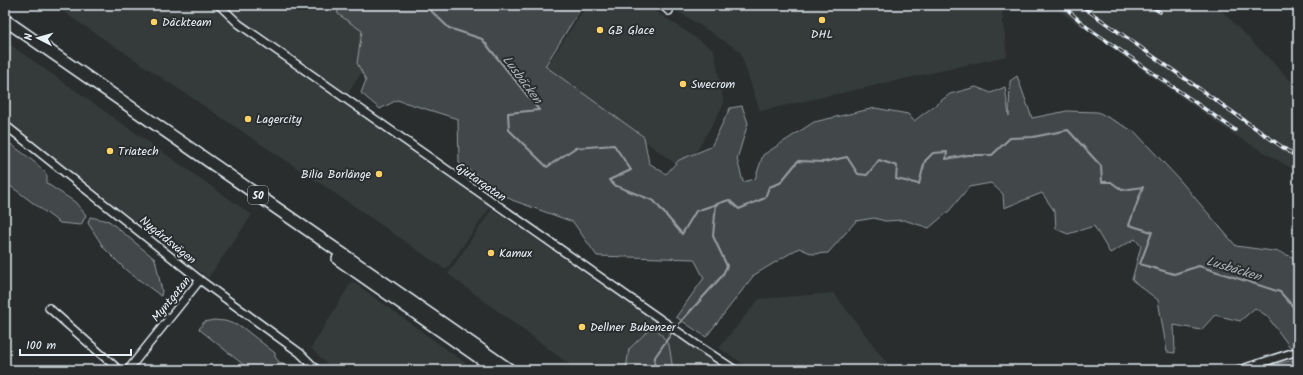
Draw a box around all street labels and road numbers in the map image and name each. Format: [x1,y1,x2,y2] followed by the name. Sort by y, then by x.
[451,158,510,207] street label: Gjutargatan
[248,186,268,204] road number: 50
[135,211,200,269] street label: Nygårdsvägen
[147,272,196,326] street label: Myntgatan

